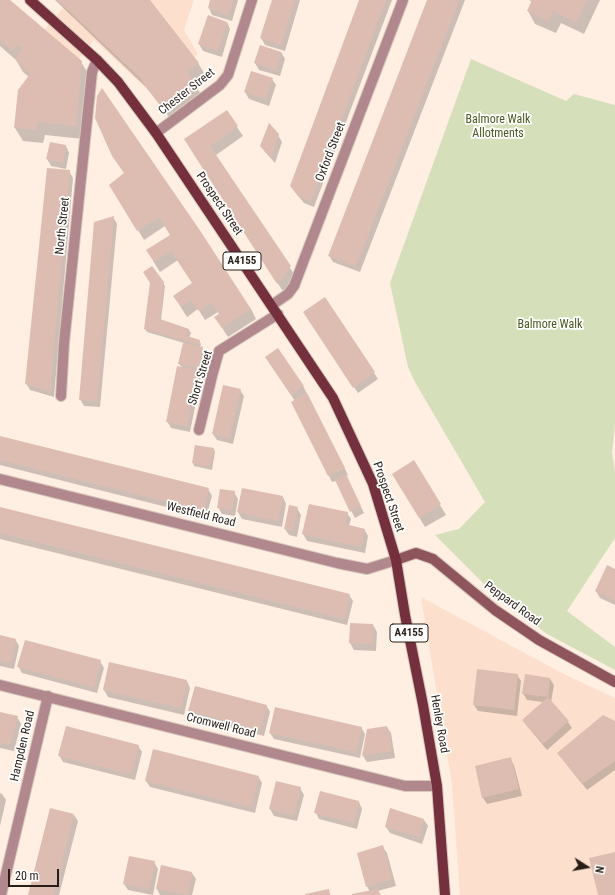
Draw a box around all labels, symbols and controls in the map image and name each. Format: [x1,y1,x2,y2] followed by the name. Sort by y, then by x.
[156,66,218,118] street label: Chester Street
[466,113,530,141] park label: Balmore Walk Allotments
[313,120,349,184] street label: Oxford Street
[193,170,245,238] street label: Prospect Street
[53,197,73,255] street label: North Street
[223,252,261,270] road number: A4155
[518,318,582,332] park label: Balmore Walk
[186,349,216,407] street label: Short Street
[369,460,407,534] street label: Prospect Street
[165,499,237,531] street label: Westfield Road
[481,579,543,629] street label: Peppard Road
[390,624,428,642] road number: A4155
[427,694,451,754] street label: Henley Road
[8,709,38,783] street label: Hampden Road
[185,710,257,742] street label: Cromwell Road
[567,847,607,887] north arrow
[10,861,61,887] scale bar
[592,865,606,874] text: N
[15,869,39,883] text: 20 m

